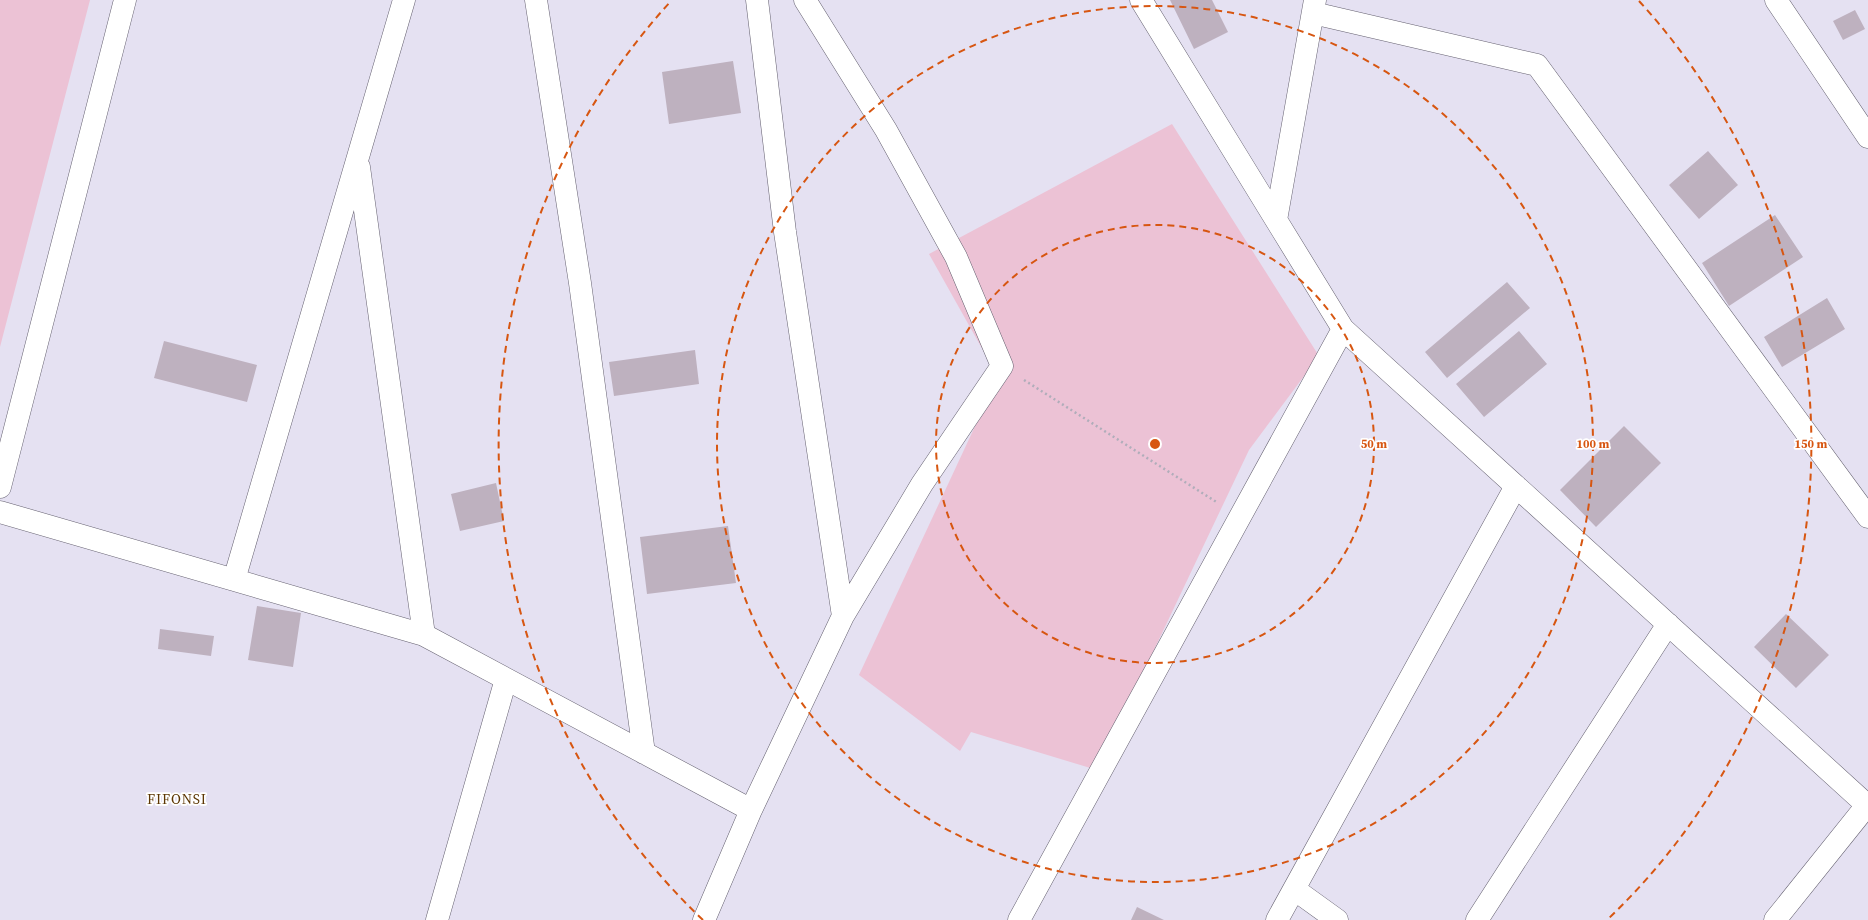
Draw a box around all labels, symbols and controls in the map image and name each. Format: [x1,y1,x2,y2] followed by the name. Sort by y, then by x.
[1361,436,1387,452] text: 50 m
[1577,436,1610,452] text: 100 m
[1795,436,1828,452] text: 150 m
[1148,437,1162,451] centre of rings
[147,789,207,809] district label: FIFONSI

